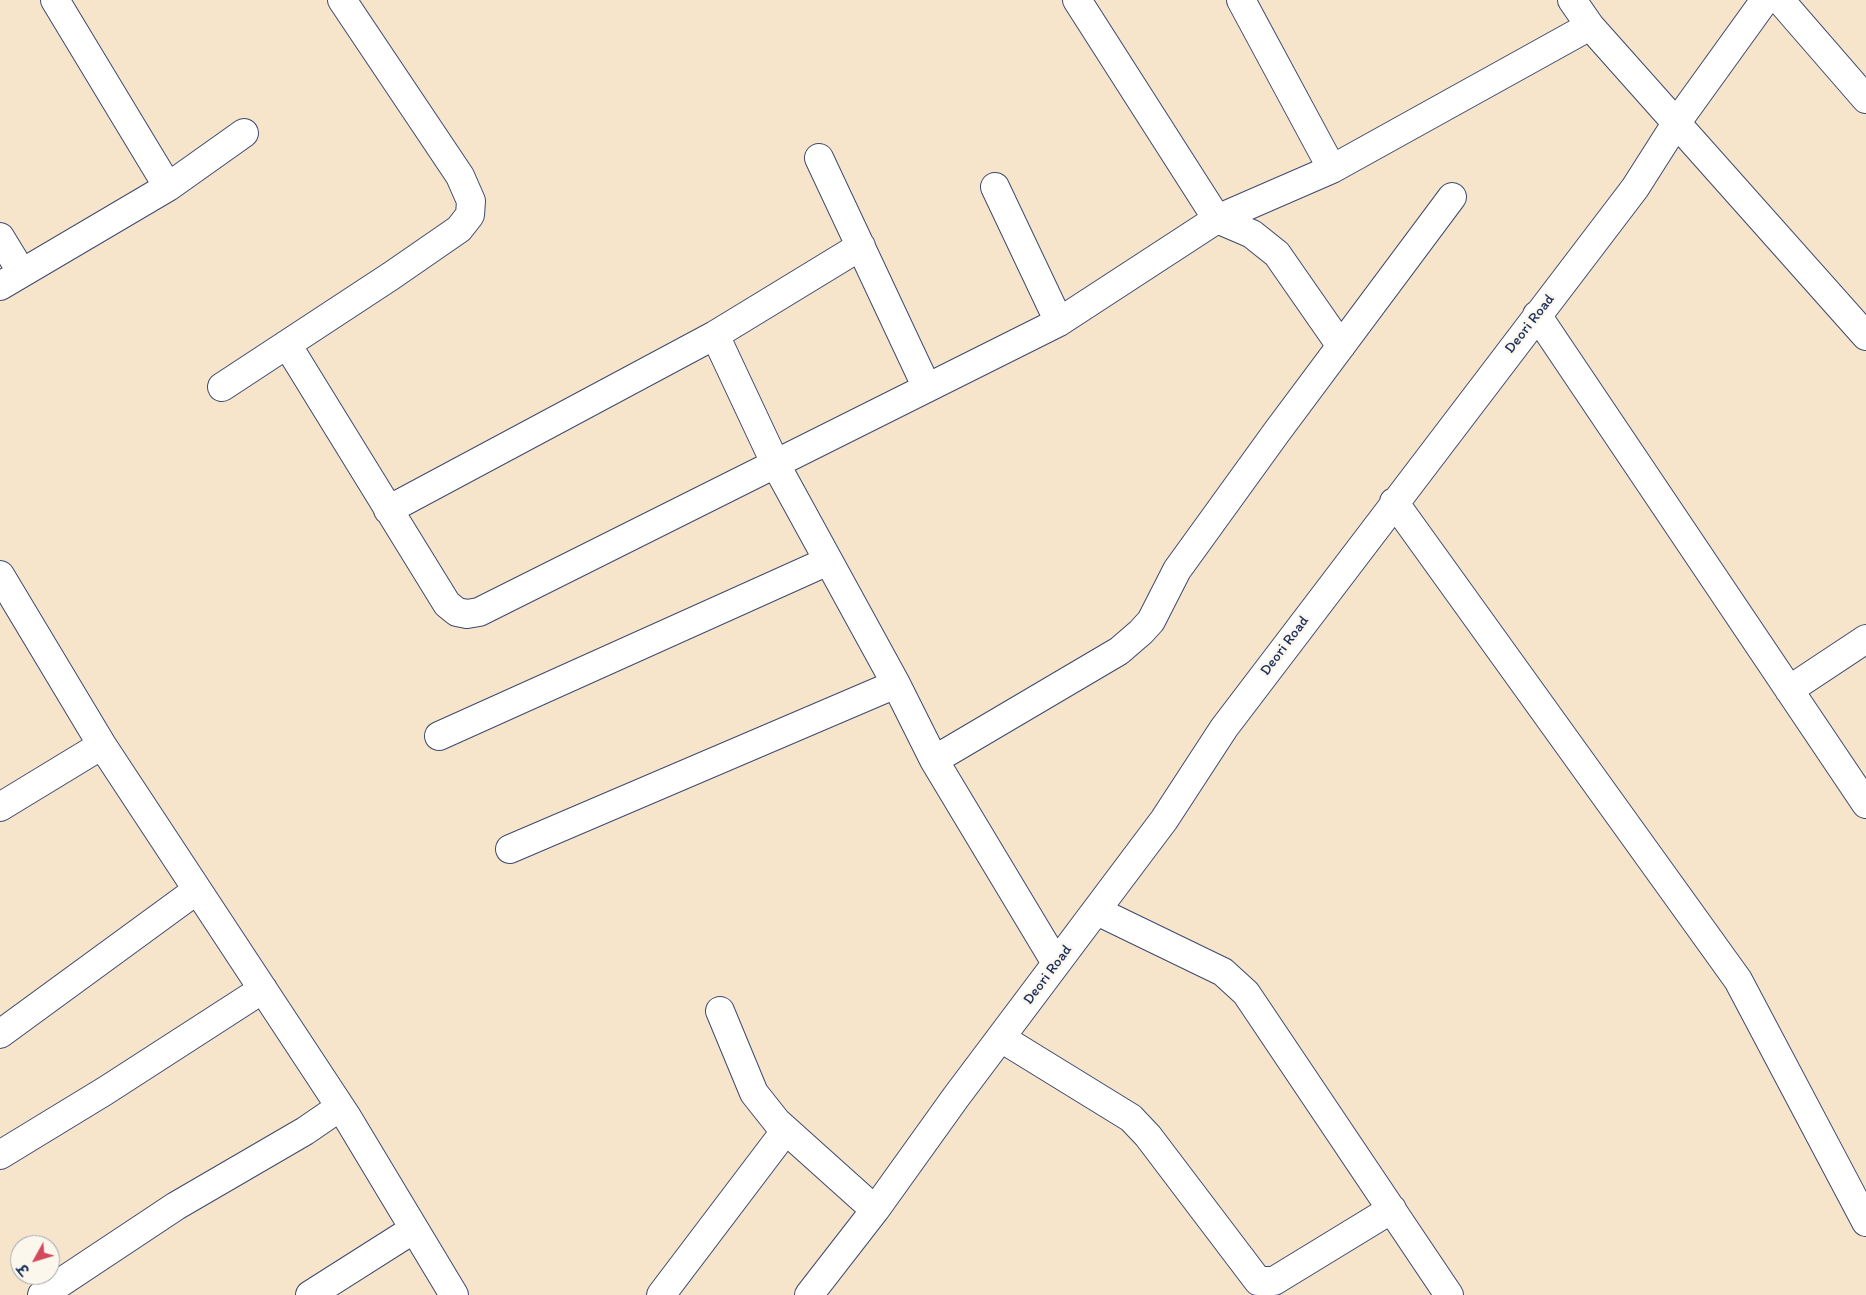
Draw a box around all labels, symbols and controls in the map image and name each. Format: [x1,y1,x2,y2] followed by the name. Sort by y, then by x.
[1501,291,1559,357] street label: Deori Road
[1257,613,1313,679] street label: Deori Road
[1020,942,1076,1008] street label: Deori Road
[10,1235,60,1285] north arrow
[14,1260,33,1278] text: उ

